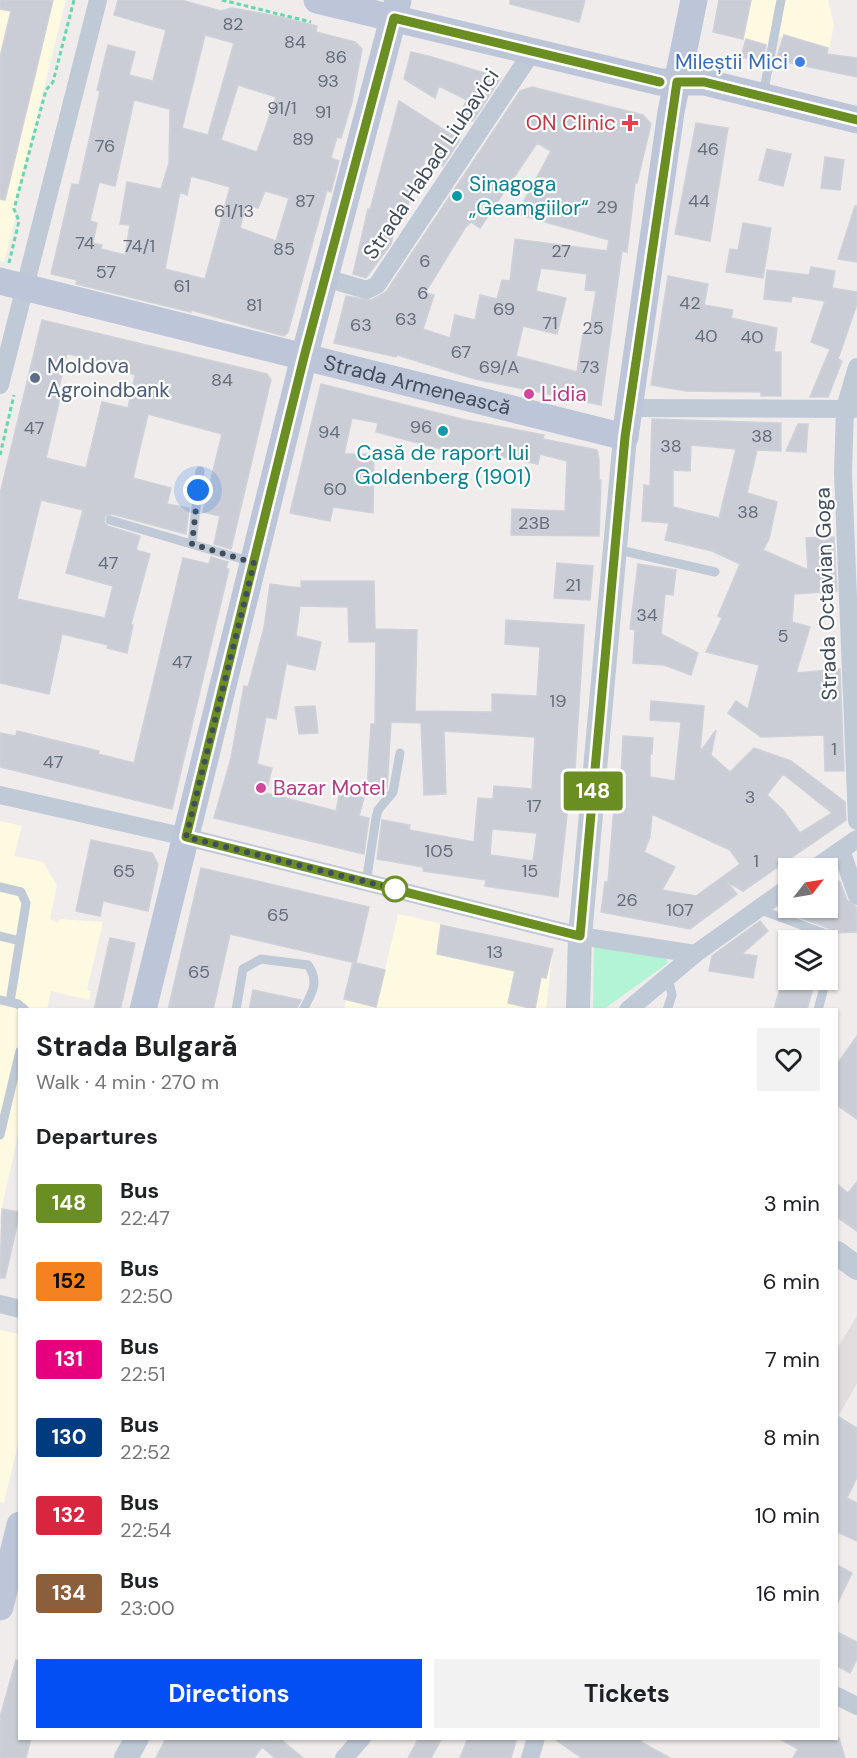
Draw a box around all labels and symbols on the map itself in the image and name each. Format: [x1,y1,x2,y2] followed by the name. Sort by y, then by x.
[222,12,244,36] house number: 82
[284,30,306,54] house number: 84
[325,45,347,69] house number: 86
[675,48,788,76] place label: Mileștii Mici
[793,55,807,69] marker: Mileștii Mici
[357,63,505,265] street label: Strada Habad Liubavici
[317,69,339,93] house number: 93
[267,96,297,120] house number: 91/1
[315,100,331,124] house number: 91
[526,109,616,137] place label: ON Clinic
[621,114,639,132] marker: ON Clinic
[292,127,314,151] house number: 89
[95,134,115,158] house number: 76
[697,137,719,161] house number: 46
[469,170,589,222] place label: Sinagoga „Geamgiilor“
[295,189,315,213] house number: 87
[450,189,464,203] marker: Sinagoga „Geamgiilor“
[688,189,710,213] house number: 44
[596,195,618,219] house number: 29
[214,199,254,223] house number: 61/13
[75,231,95,255] house number: 74
[123,234,155,258] house number: 74/1
[273,237,295,261] house number: 85
[551,239,571,263] house number: 27
[419,249,431,273] house number: 6
[96,260,116,284] house number: 57
[174,274,190,298] house number: 61
[417,281,429,305] house number: 6
[679,291,701,315] house number: 42
[246,293,262,317] house number: 81
[493,297,515,321] house number: 69
[395,307,417,331] house number: 63
[542,311,558,335] house number: 71
[350,313,372,337] house number: 63
[582,316,604,340] house number: 25
[694,324,718,348] house number: 40
[740,325,764,349] house number: 40
[451,340,471,364] house number: 67
[321,348,514,422] street label: Strada Armenească
[47,352,170,404] place label: Moldova Agroindbank
[479,355,519,379] house number: 69/A
[580,355,600,379] house number: 73
[211,368,233,392] house number: 84
[28,371,42,385] marker: Moldova Agroindbank
[541,380,587,408] place label: Lidia
[522,387,536,401] marker: Lidia
[410,415,432,439] house number: 96
[24,416,44,440] house number: 47
[318,420,340,444] house number: 94
[436,424,450,438] marker: Casă de raport lui Goldenberg (1901)
[751,424,773,448] house number: 38
[660,434,682,458] house number: 38
[355,439,531,491] place label: Casă de raport lui Goldenberg (1901)
[183,475,213,505] your location
[323,477,347,501] house number: 60
[808,487,844,701] street label: Strada Octavian Goga
[737,500,759,524] house number: 38
[518,511,550,535] house number: 23B
[98,551,118,575] house number: 47
[565,573,581,597] house number: 21
[636,603,658,627] house number: 34
[778,624,788,648] house number: 5
[172,650,192,674] house number: 47
[550,689,566,713] house number: 19
[831,737,837,761] house number: 1
[43,750,63,774] house number: 47
[558,772,628,810] line badge: 148
[273,774,386,802] place label: Bazar Motel
[254,781,268,795] marker: Bazar Motel
[745,785,755,809] house number: 3
[526,794,542,818] house number: 17
[425,839,453,863] house number: 105
[753,849,759,873] house number: 1
[778,858,838,918] north arrow
[113,859,135,883] house number: 65
[522,859,538,883] house number: 15
[382,876,408,902] unlabelled marker
[616,888,638,912] house number: 26
[666,898,694,922] house number: 107
[267,903,289,927] house number: 65
[487,940,503,964] house number: 13
[188,960,210,984] house number: 65

